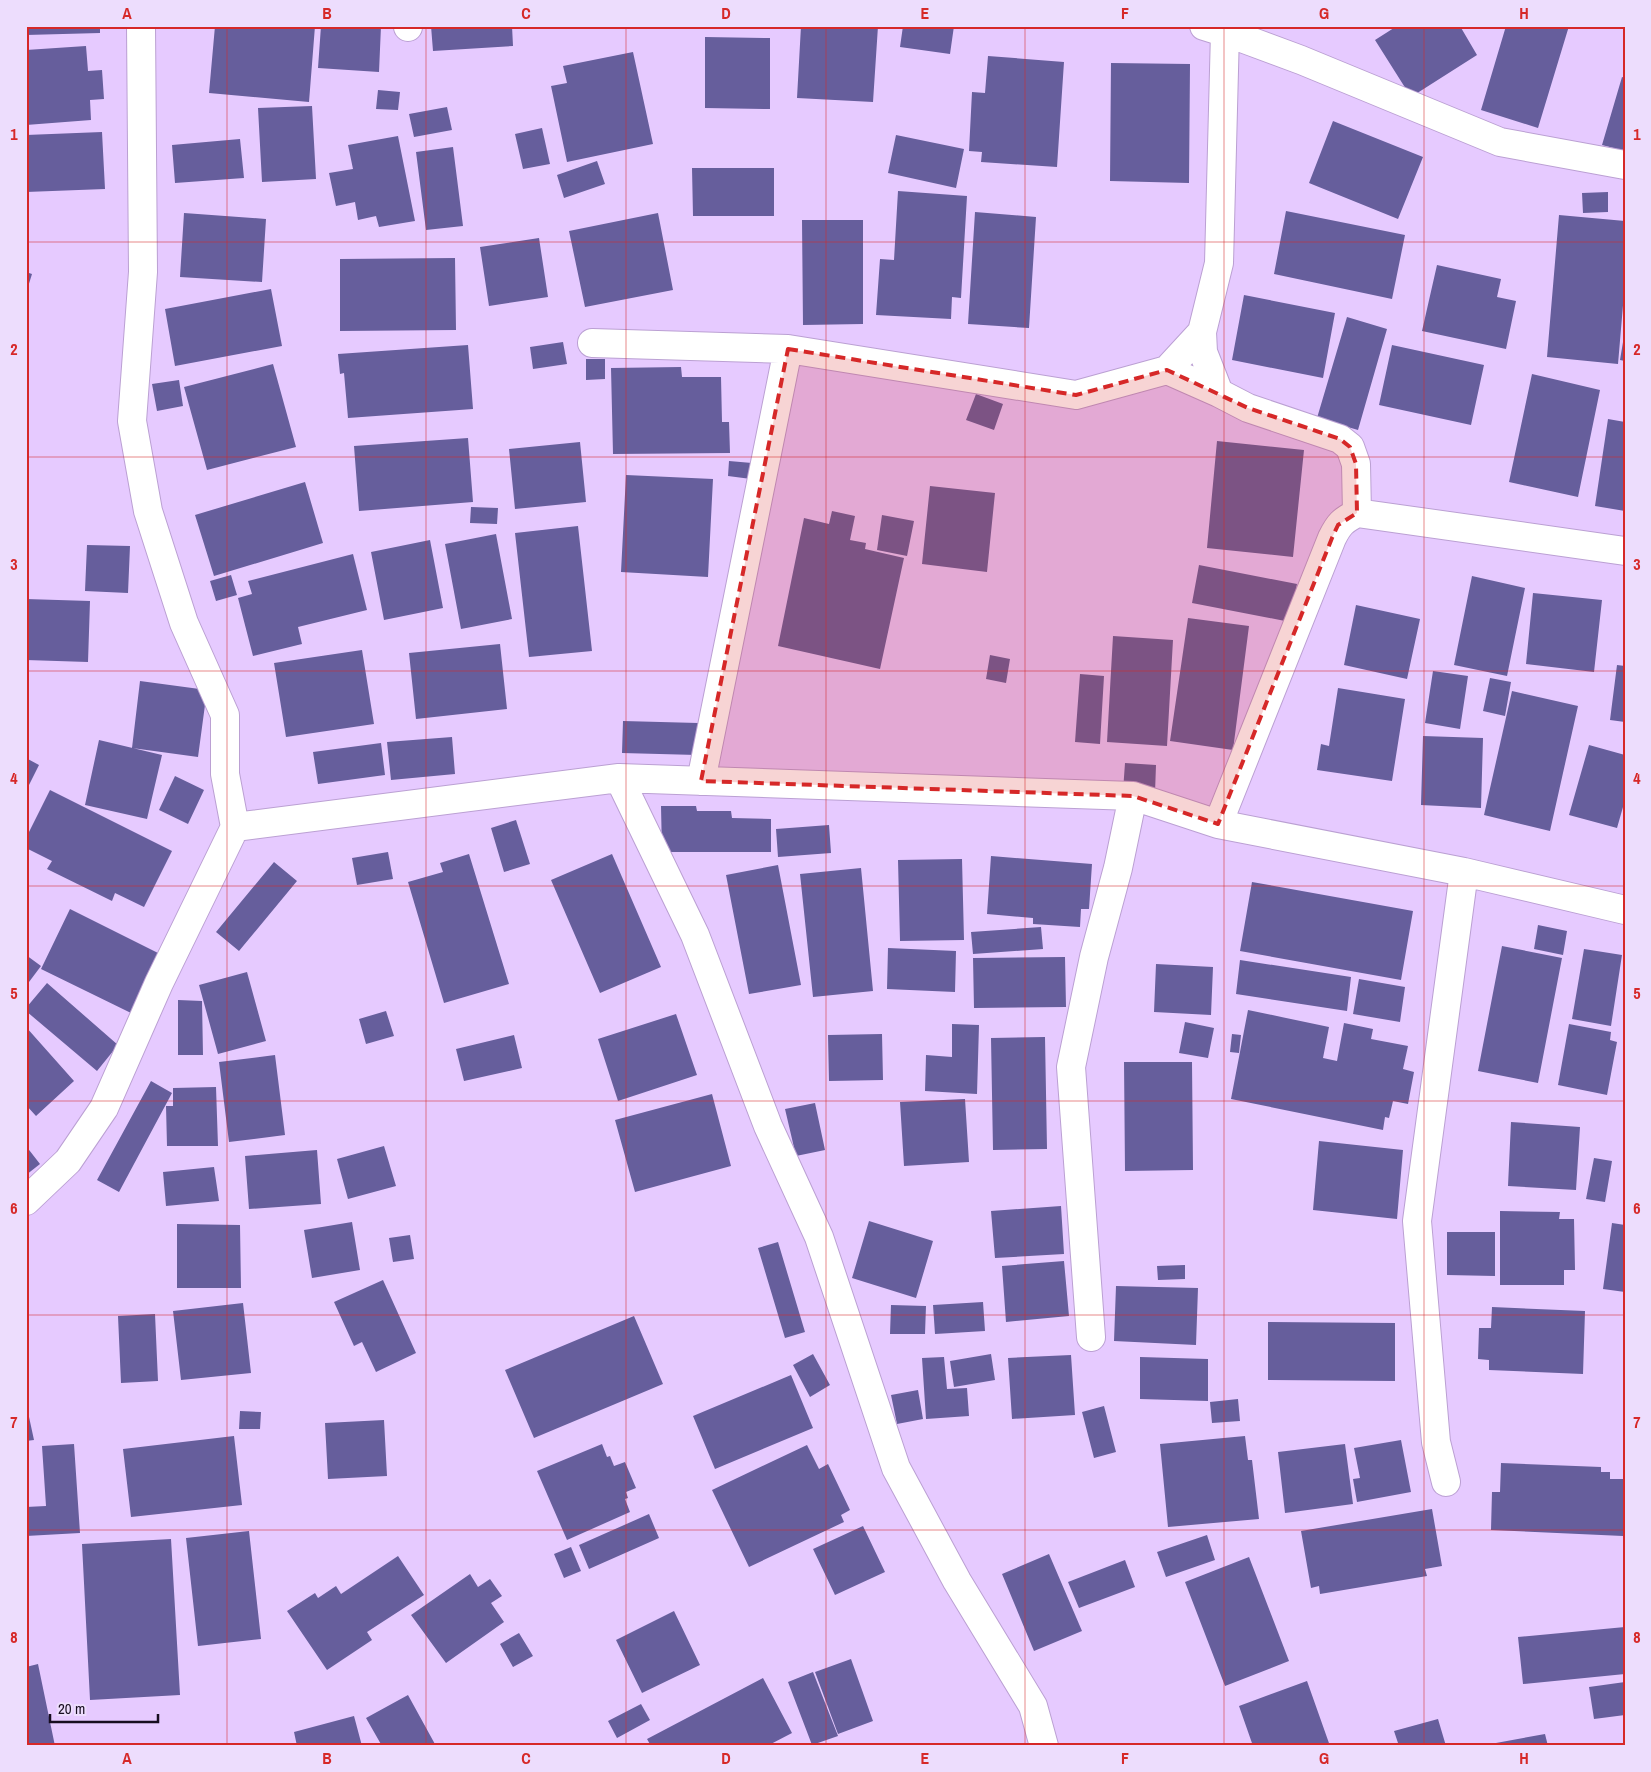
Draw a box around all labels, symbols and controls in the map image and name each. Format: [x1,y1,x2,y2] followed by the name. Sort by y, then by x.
[122,2,132,24] text: A
[322,2,332,24] text: B
[521,2,531,24] text: C
[721,2,731,24] text: D
[921,2,930,24] text: E
[1121,2,1129,24] text: F
[1319,2,1329,24] text: G
[1519,2,1529,24] text: H
[10,123,18,145] text: 1
[1633,123,1641,145] text: 1
[10,338,18,360] text: 2
[1633,338,1641,360] text: 2
[10,553,18,575] text: 3
[1633,553,1641,575] text: 3
[10,767,18,789] text: 4
[1633,767,1641,789] text: 4
[10,982,18,1004] text: 5
[1633,982,1641,1004] text: 5
[10,1197,18,1219] text: 6
[1633,1197,1641,1219] text: 6
[10,1411,18,1433] text: 7
[1633,1411,1641,1433] text: 7
[10,1626,18,1648] text: 8
[1633,1626,1641,1648] text: 8
[50,1692,158,1724] scale bar
[58,1698,85,1719] text: 20 m
[122,1747,132,1769] text: A
[322,1747,332,1769] text: B
[521,1747,531,1769] text: C
[721,1747,731,1769] text: D
[921,1747,930,1769] text: E
[1121,1747,1129,1769] text: F
[1319,1747,1329,1769] text: G
[1519,1747,1529,1769] text: H

